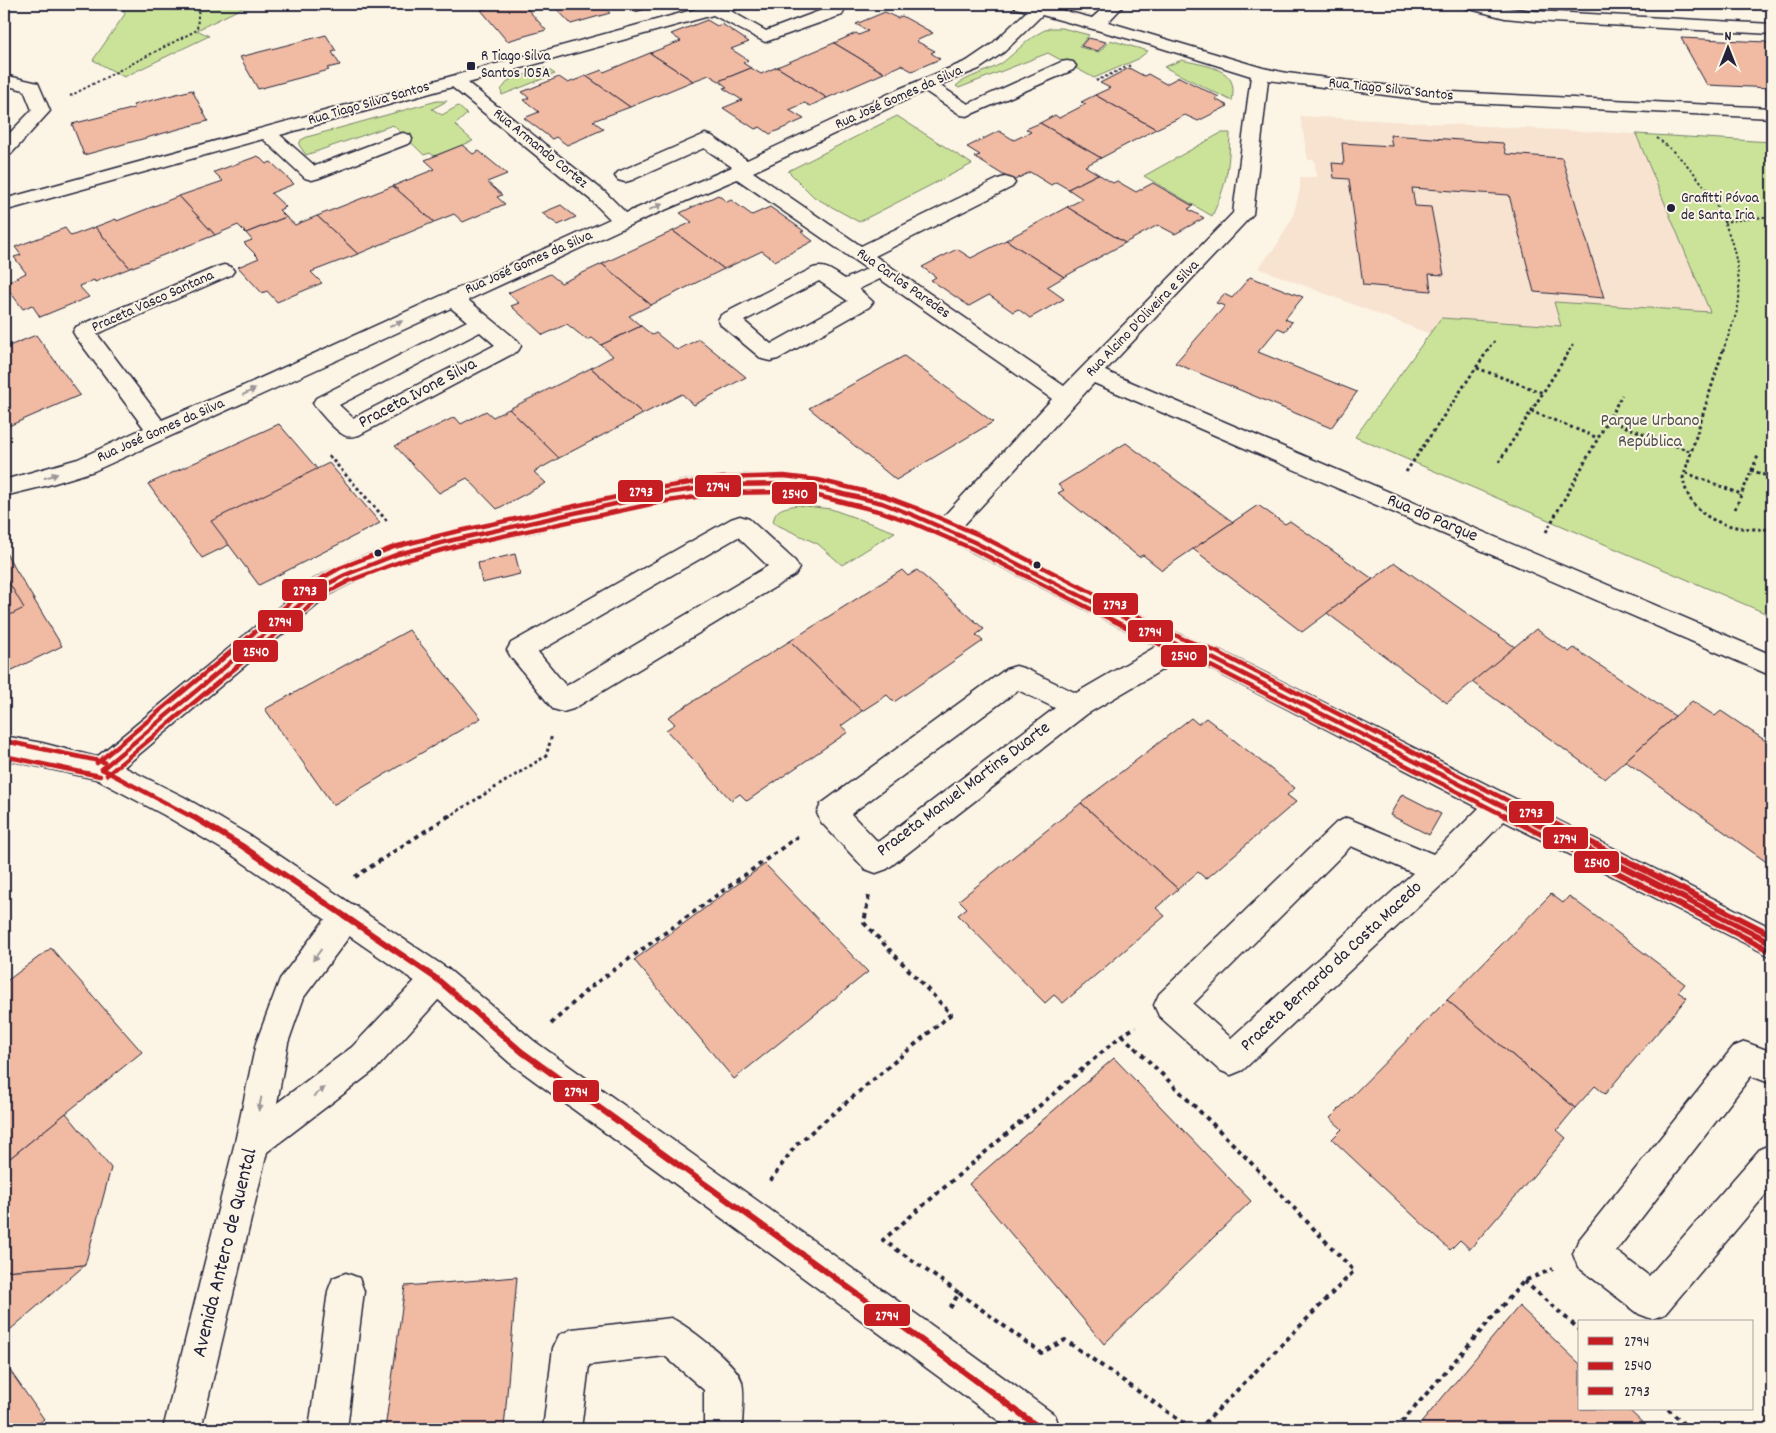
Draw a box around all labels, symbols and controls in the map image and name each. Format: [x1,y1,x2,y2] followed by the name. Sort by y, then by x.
[1704,22,1754,72] north arrow
[1725,27,1732,47] text: N
[481,46,551,85] place label: R Tiago Silva Santos 105A
[465,60,477,72] marker: R Tiago Silva Santos 105A
[832,60,967,136] street label: Rua José Gomes da Silva
[1327,73,1455,107] street label: Rua Tiago Silva Santos
[306,76,432,132] street label: Rua Tiago Silva Santos
[488,104,593,195] street label: Rua Armando Cortez
[1681,188,1760,227] place label: Grafitti Póvoa de Santa Iria
[649,202,663,210] one-way arrow
[1665,202,1677,214] marker: Grafitti Póvoa de Santa Iria
[462,225,597,301] street label: Rua José Gomes da Silva
[852,243,954,325] street label: Rua Carlos Paredes
[1081,255,1206,383] street label: Rua Alcino D'Oliveira e Silva
[88,265,219,339] street label: Praceta Vasco Santana
[389,320,403,328] one-way arrow
[354,352,482,436] street label: Praceta Ivone Silva
[242,388,256,396] one-way arrow
[94,393,229,469] street label: Rua José Gomes da Silva
[1600,409,1700,455] park label: Parque Urbano República
[44,472,59,480] one-way arrow
[694,474,742,498] line badge: 2794
[706,478,730,498] text: 2794
[617,479,664,503] line badge: 2793
[771,481,818,505] line badge: 2540
[629,483,653,503] text: 2793
[782,485,808,505] text: 2540
[1383,489,1481,549] street label: Rua do Parque
[373,548,383,558] unlabelled marker
[1032,560,1042,570] unlabelled marker
[281,578,328,602] line badge: 2793
[293,582,317,602] text: 2793
[1092,592,1139,616] line badge: 2793
[1103,596,1127,616] text: 2793
[257,609,304,633] line badge: 2794
[268,613,292,633] text: 2794
[1127,619,1174,643] line badge: 2794
[1138,623,1162,643] text: 2794
[232,639,279,663] line badge: 2540
[243,643,269,663] text: 2540
[1160,644,1208,668] line badge: 2540
[1171,647,1197,667] text: 2540
[872,716,1056,864] street label: Praceta Manuel Martins Duarte
[1508,800,1555,824] line badge: 2793
[1519,804,1543,824] text: 2793
[1542,826,1589,850] line badge: 2794
[1553,830,1577,850] text: 2794
[1573,850,1620,874] line badge: 2540
[1584,854,1610,874] text: 2540
[1236,876,1428,1058] street label: Praceta Bernardo da Costa Macedo
[312,948,322,962] one-way arrow
[552,1079,600,1103] line badge: 2794
[564,1083,588,1103] text: 2794
[312,1087,326,1097] one-way arrow
[255,1096,263,1112] one-way arrow
[186,1145,266,1361] street label: Avenida Antero de Quental
[863,1303,911,1327] line badge: 2794
[875,1307,899,1327] text: 2794
[1578,1320,1754,1410] legend
[1624,1332,1649,1354] text: 2794
[1624,1356,1652,1378] text: 2540
[1624,1382,1650,1404] text: 2793

